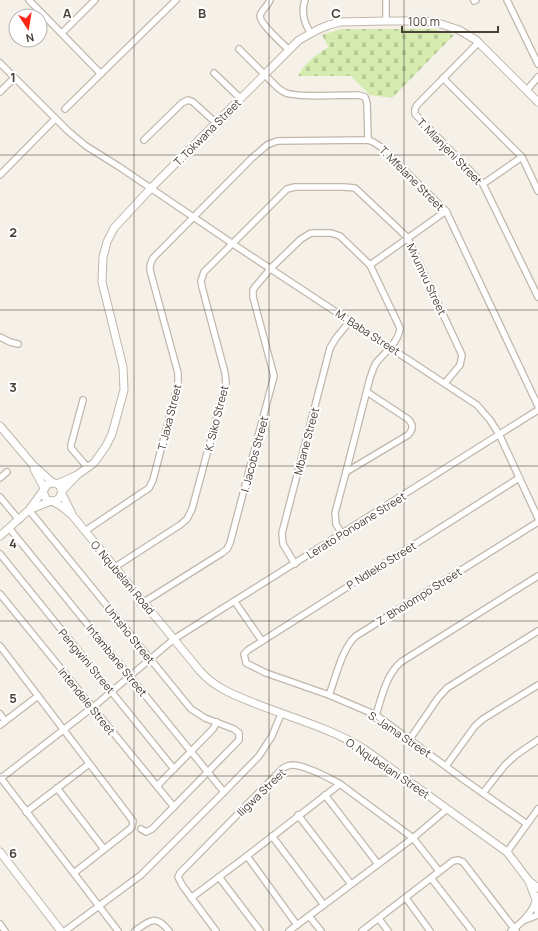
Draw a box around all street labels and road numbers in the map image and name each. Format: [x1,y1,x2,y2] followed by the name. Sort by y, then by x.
[170,95,244,169] street label: T. Tokwana Street
[414,114,486,188] street label: T. Mlanjeni Street
[376,142,448,214] street label: T. Mfelane Street
[404,241,450,317] street label: Mvumvu Street
[333,305,403,359] street label: M. Baba Street
[154,382,184,452] street label: T. Jaxa Street
[201,384,231,452] street label: K. Siko Street
[290,406,322,476] street label: Mbane Street
[237,414,271,494] street label: I. Jacobs Street
[303,488,409,562] street label: Lerato Ponoane Street
[88,537,158,617] street label: O. Nqubelani Road
[343,538,419,592] street label: P. Ndleko Street
[374,564,464,628] street label: Z. Bholompo Street
[102,601,158,667] street label: Untsho Street
[83,621,151,699] street label: Intambane Street
[55,625,119,697] street label: Pengwini Street
[55,664,119,738] street label: Intendele Street
[366,707,434,761] street label: S. Jama Street
[343,734,433,802] street label: O. Nqubelani Street
[233,765,289,819] street label: Iligwa Street

